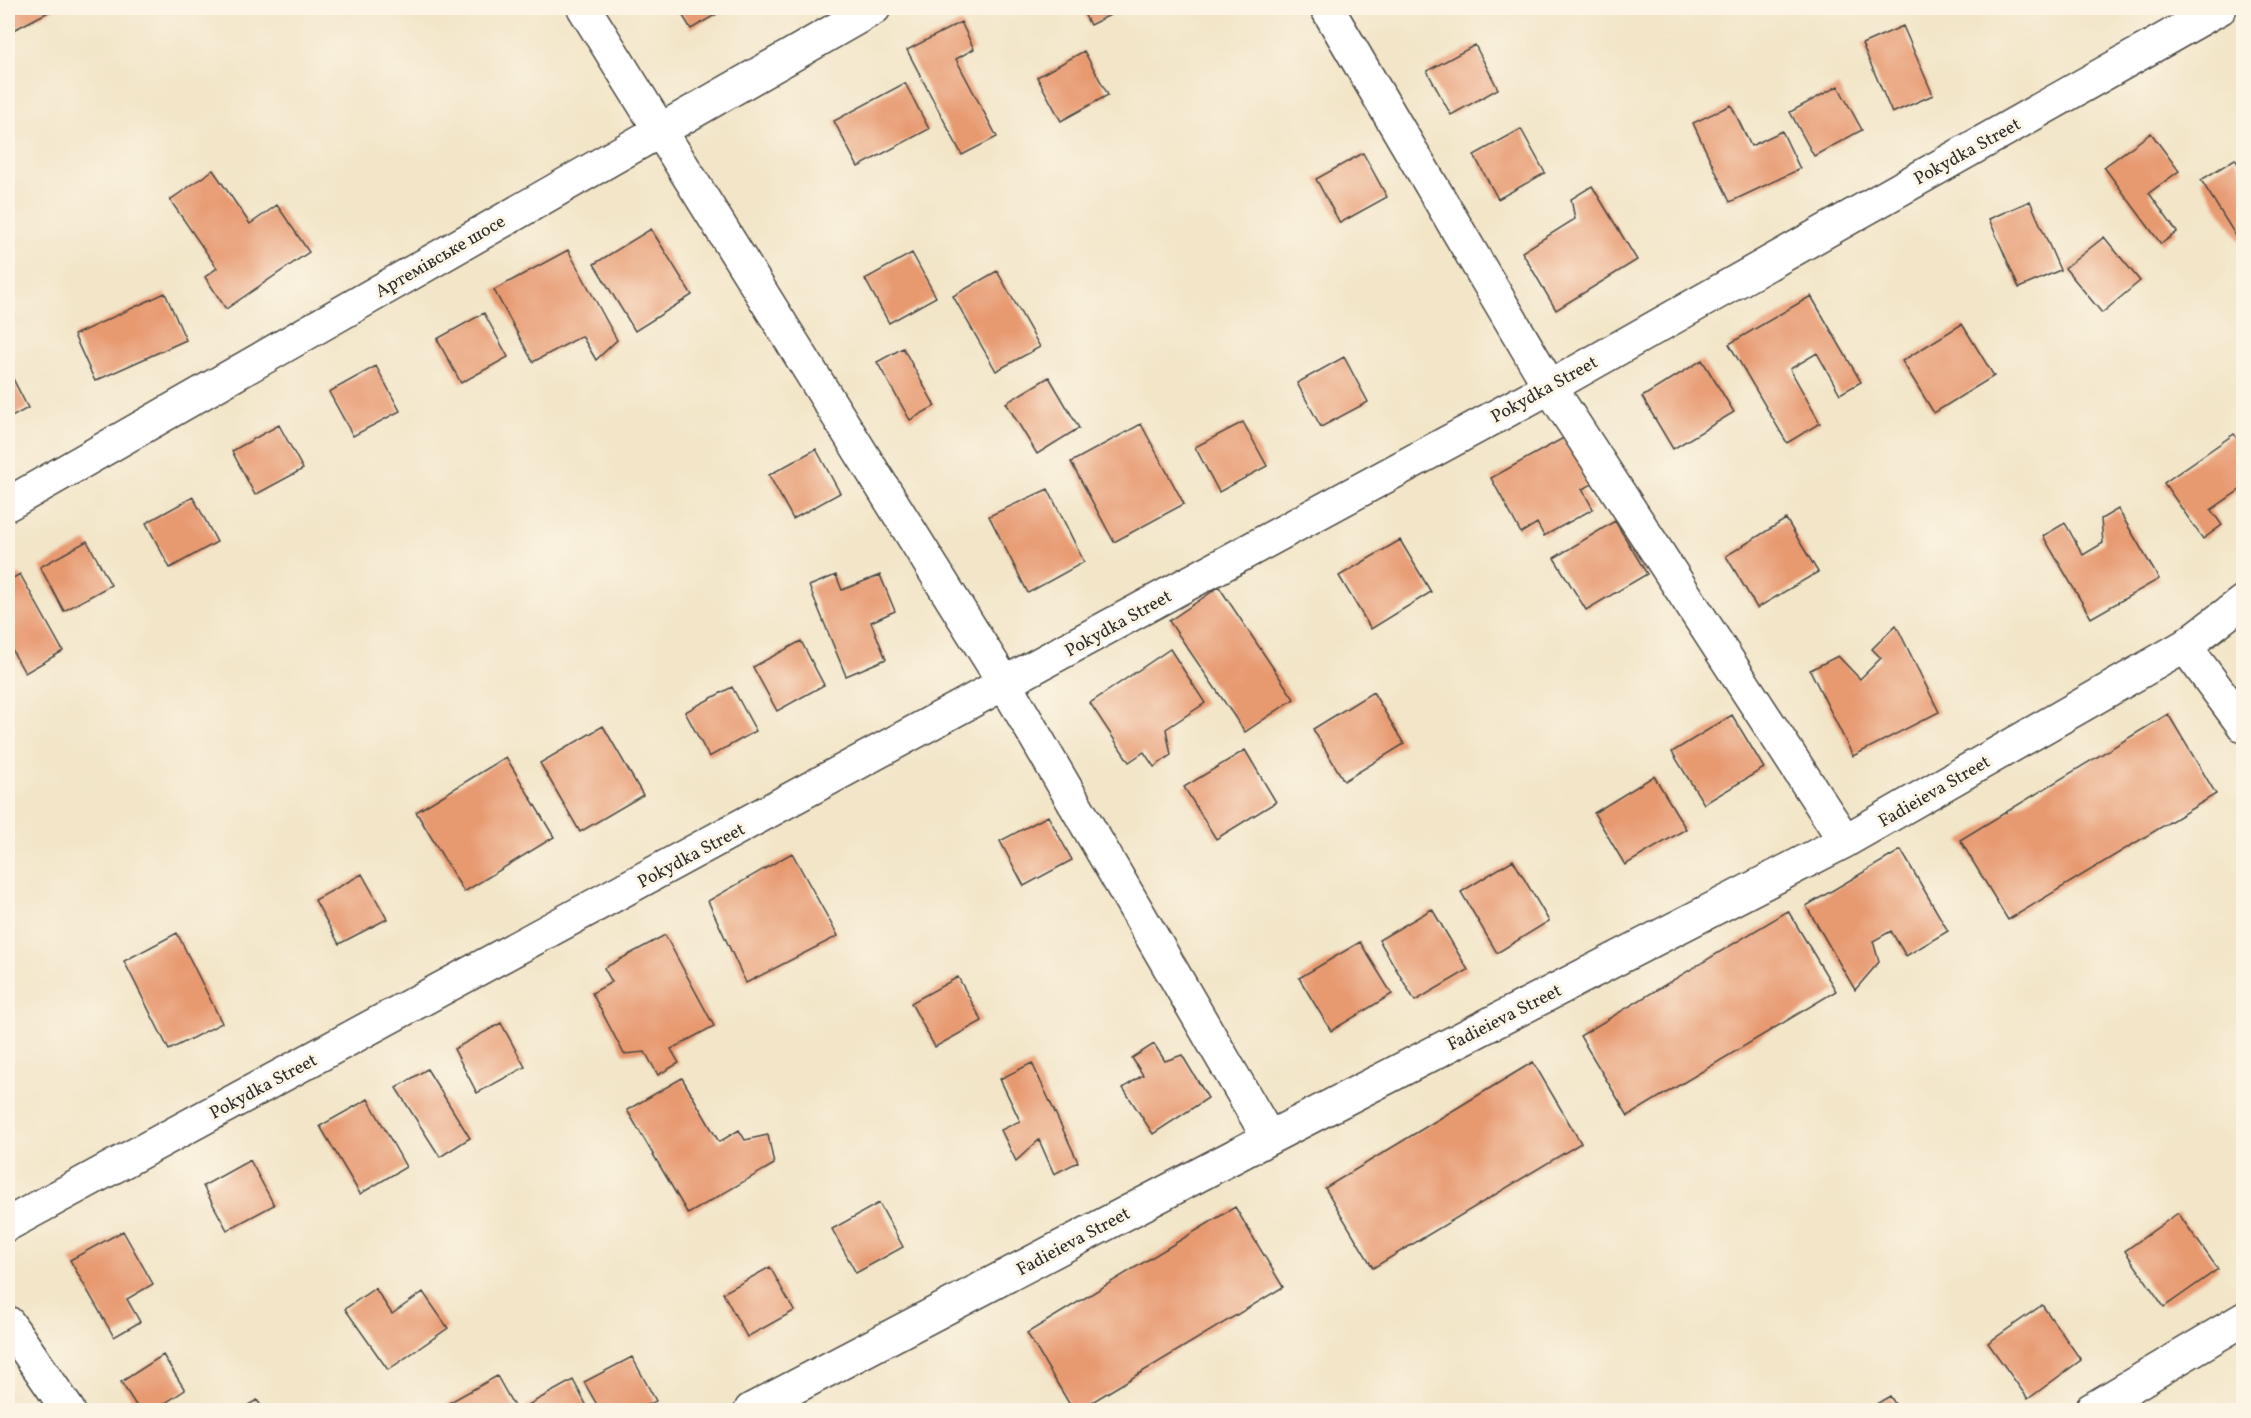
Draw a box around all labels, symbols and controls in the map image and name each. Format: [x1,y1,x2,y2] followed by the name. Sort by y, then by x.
[1910,113,2026,192] street label: Pokydka Street
[371,210,511,305] street label: Артемівське шосе
[1487,351,1603,430] street label: Pokydka Street
[1061,585,1177,664] street label: Pokydka Street
[1874,750,1995,834] street label: Fadieieva Street
[633,817,750,895] street label: Pokydka Street
[1443,979,1566,1058] street label: Fadieieva Street
[205,1048,322,1126] street label: Pokydka Street
[1013,1202,1135,1283] street label: Fadieieva Street

